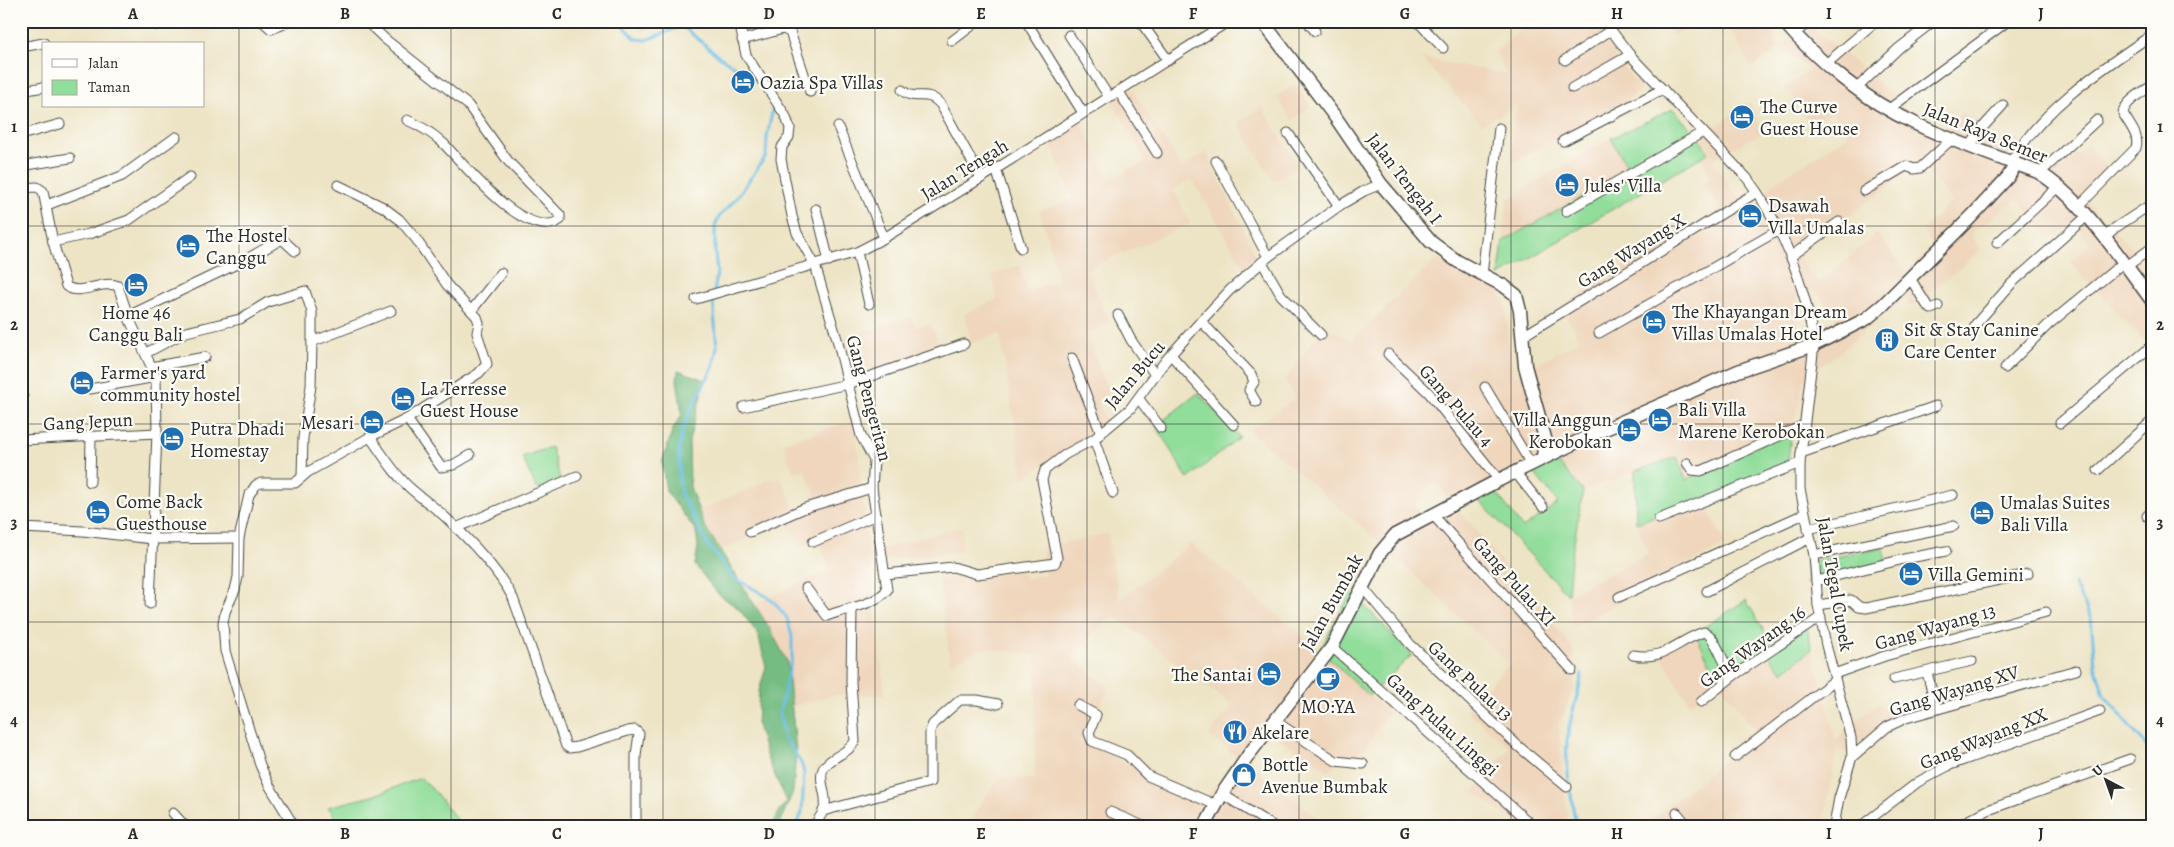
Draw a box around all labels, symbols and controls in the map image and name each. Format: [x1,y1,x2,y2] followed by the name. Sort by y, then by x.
[127,3,139,25] text: A
[340,3,350,25] text: B
[552,3,562,25] text: C
[763,3,775,25] text: D
[976,3,986,25] text: E
[1189,3,1198,25] text: F
[1400,3,1410,25] text: G
[1611,3,1623,25] text: H
[1826,3,1832,25] text: I
[2038,3,2044,25] text: J
[42,42,205,108] legend
[88,53,118,73] text: Jalan
[730,69,756,95] hotel icon: Oazia Spa Villas
[760,70,883,96] place label: Oazia Spa Villas
[88,77,130,97] text: Taman
[1760,94,1859,142] place label: The Curve Guest House
[1919,96,2052,170] street label: Jalan Raya Semer
[1729,104,1755,130] hotel icon: The Curve Guest House
[11,116,17,138] text: 1
[2157,116,2163,138] text: 1
[1360,128,1448,230] street label: Jalan Tengah I
[916,133,1013,207] street label: Jalan Tengah
[1554,172,1580,198] hotel icon: Jules' Villa
[1584,173,1662,199] place label: Jules' Villa
[1767,193,1864,241] place label: Dsawah Villa Umalas
[1737,203,1763,229] hotel icon: Dsawah Villa Umalas
[1573,207,1691,294] street label: Gang Wayang X
[206,223,288,271] place label: The Hostel Canggu
[175,233,201,259] hotel icon: The Hostel Canggu
[123,272,149,298] hotel icon: Home 46 Canggu Bali
[1671,299,1847,347] place label: The Khayangan Dream Villas Umalas Hotel
[89,300,183,348] place label: Home 46 Canggu Bali
[1641,309,1667,335] hotel icon: The Khayangan Dream Villas Umalas Hotel
[10,314,18,336] text: 2
[2156,314,2164,336] text: 2
[1904,317,2039,365] place label: Sit & Stay Canine Care Center
[1874,327,1900,353] building icon: Sit & Stay Canine Care Center
[840,332,898,464] street label: Gang Pengeritan
[1098,334,1172,414] street label: Jalan Bucu
[1413,359,1500,453] street label: Gang Pulau 4
[100,360,240,408] place label: Farmer's yard community hostel
[69,370,95,396] hotel icon: Farmer's yard community hostel
[420,376,519,424] place label: La Terresse Guest House
[390,386,416,412] hotel icon: La Terresse Guest House
[1678,397,1825,445] place label: Bali Villa Marene Kerobokan
[43,407,134,437] street label: Gang Jepun
[1512,407,1612,455] place label: Villa Anggun Kerobokan
[1647,407,1673,433] hotel icon: Bali Villa Marene Kerobokan
[359,409,385,435] hotel icon: Mesari
[301,410,354,436] place label: Mesari
[190,416,285,464] place label: Putra Dhadi Homestay
[1616,417,1642,443] hotel icon: Villa Anggun Kerobokan
[159,426,185,452] hotel icon: Putra Dhadi Homestay
[116,489,207,537] place label: Come Back Guesthouse
[2000,490,2110,538] place label: Umalas Suites Bali Villa
[85,499,111,525] hotel icon: Come Back Guesthouse
[1969,500,1995,526] hotel icon: Umalas Suites Bali Villa
[11,512,18,534] text: 3
[2157,512,2164,534] text: 3
[1810,515,1860,654] street label: Jalan Tegal Cupek
[1467,531,1562,632] street label: Gang Pulau XI
[1294,549,1370,656] street label: Jalan Bumbak
[1898,561,1924,587] hotel icon: Villa Gemini
[1927,562,2024,588] place label: Villa Gemini
[1872,597,1999,657] street label: Gang Wayang 13
[1694,599,1811,694] street label: Gang Wayang 16
[1422,634,1519,727] street label: Gang Pulau 13
[1886,659,2023,723] street label: Gang Wayang XV
[1256,661,1282,687] hotel icon: The Santai
[1171,662,1252,688] place label: The Santai
[1315,666,1341,692] cafe icon: MO:YA
[1380,667,1504,782] street label: Gang Pulau Linggi
[1301,694,1356,720] place label: MO:YA
[1916,701,2051,776] street label: Gang Wayang XX
[10,710,18,732] text: 4
[2156,710,2164,732] text: 4
[1222,719,1248,745] restaurant icon: Akelare
[1251,720,1309,746] place label: Akelare
[1261,752,1388,800] place label: Bottle Avenue Bumbak
[2082,754,2132,804] north arrow
[2088,760,2108,781] text: U
[1231,762,1257,788] shop icon: Bottle Avenue Bumbak
[127,823,139,845] text: A
[340,823,350,845] text: B
[552,823,562,845] text: C
[763,823,775,845] text: D
[976,823,986,845] text: E
[1189,823,1198,845] text: F
[1400,823,1410,845] text: G
[1611,823,1623,845] text: H
[1826,823,1832,845] text: I
[2038,823,2044,845] text: J

